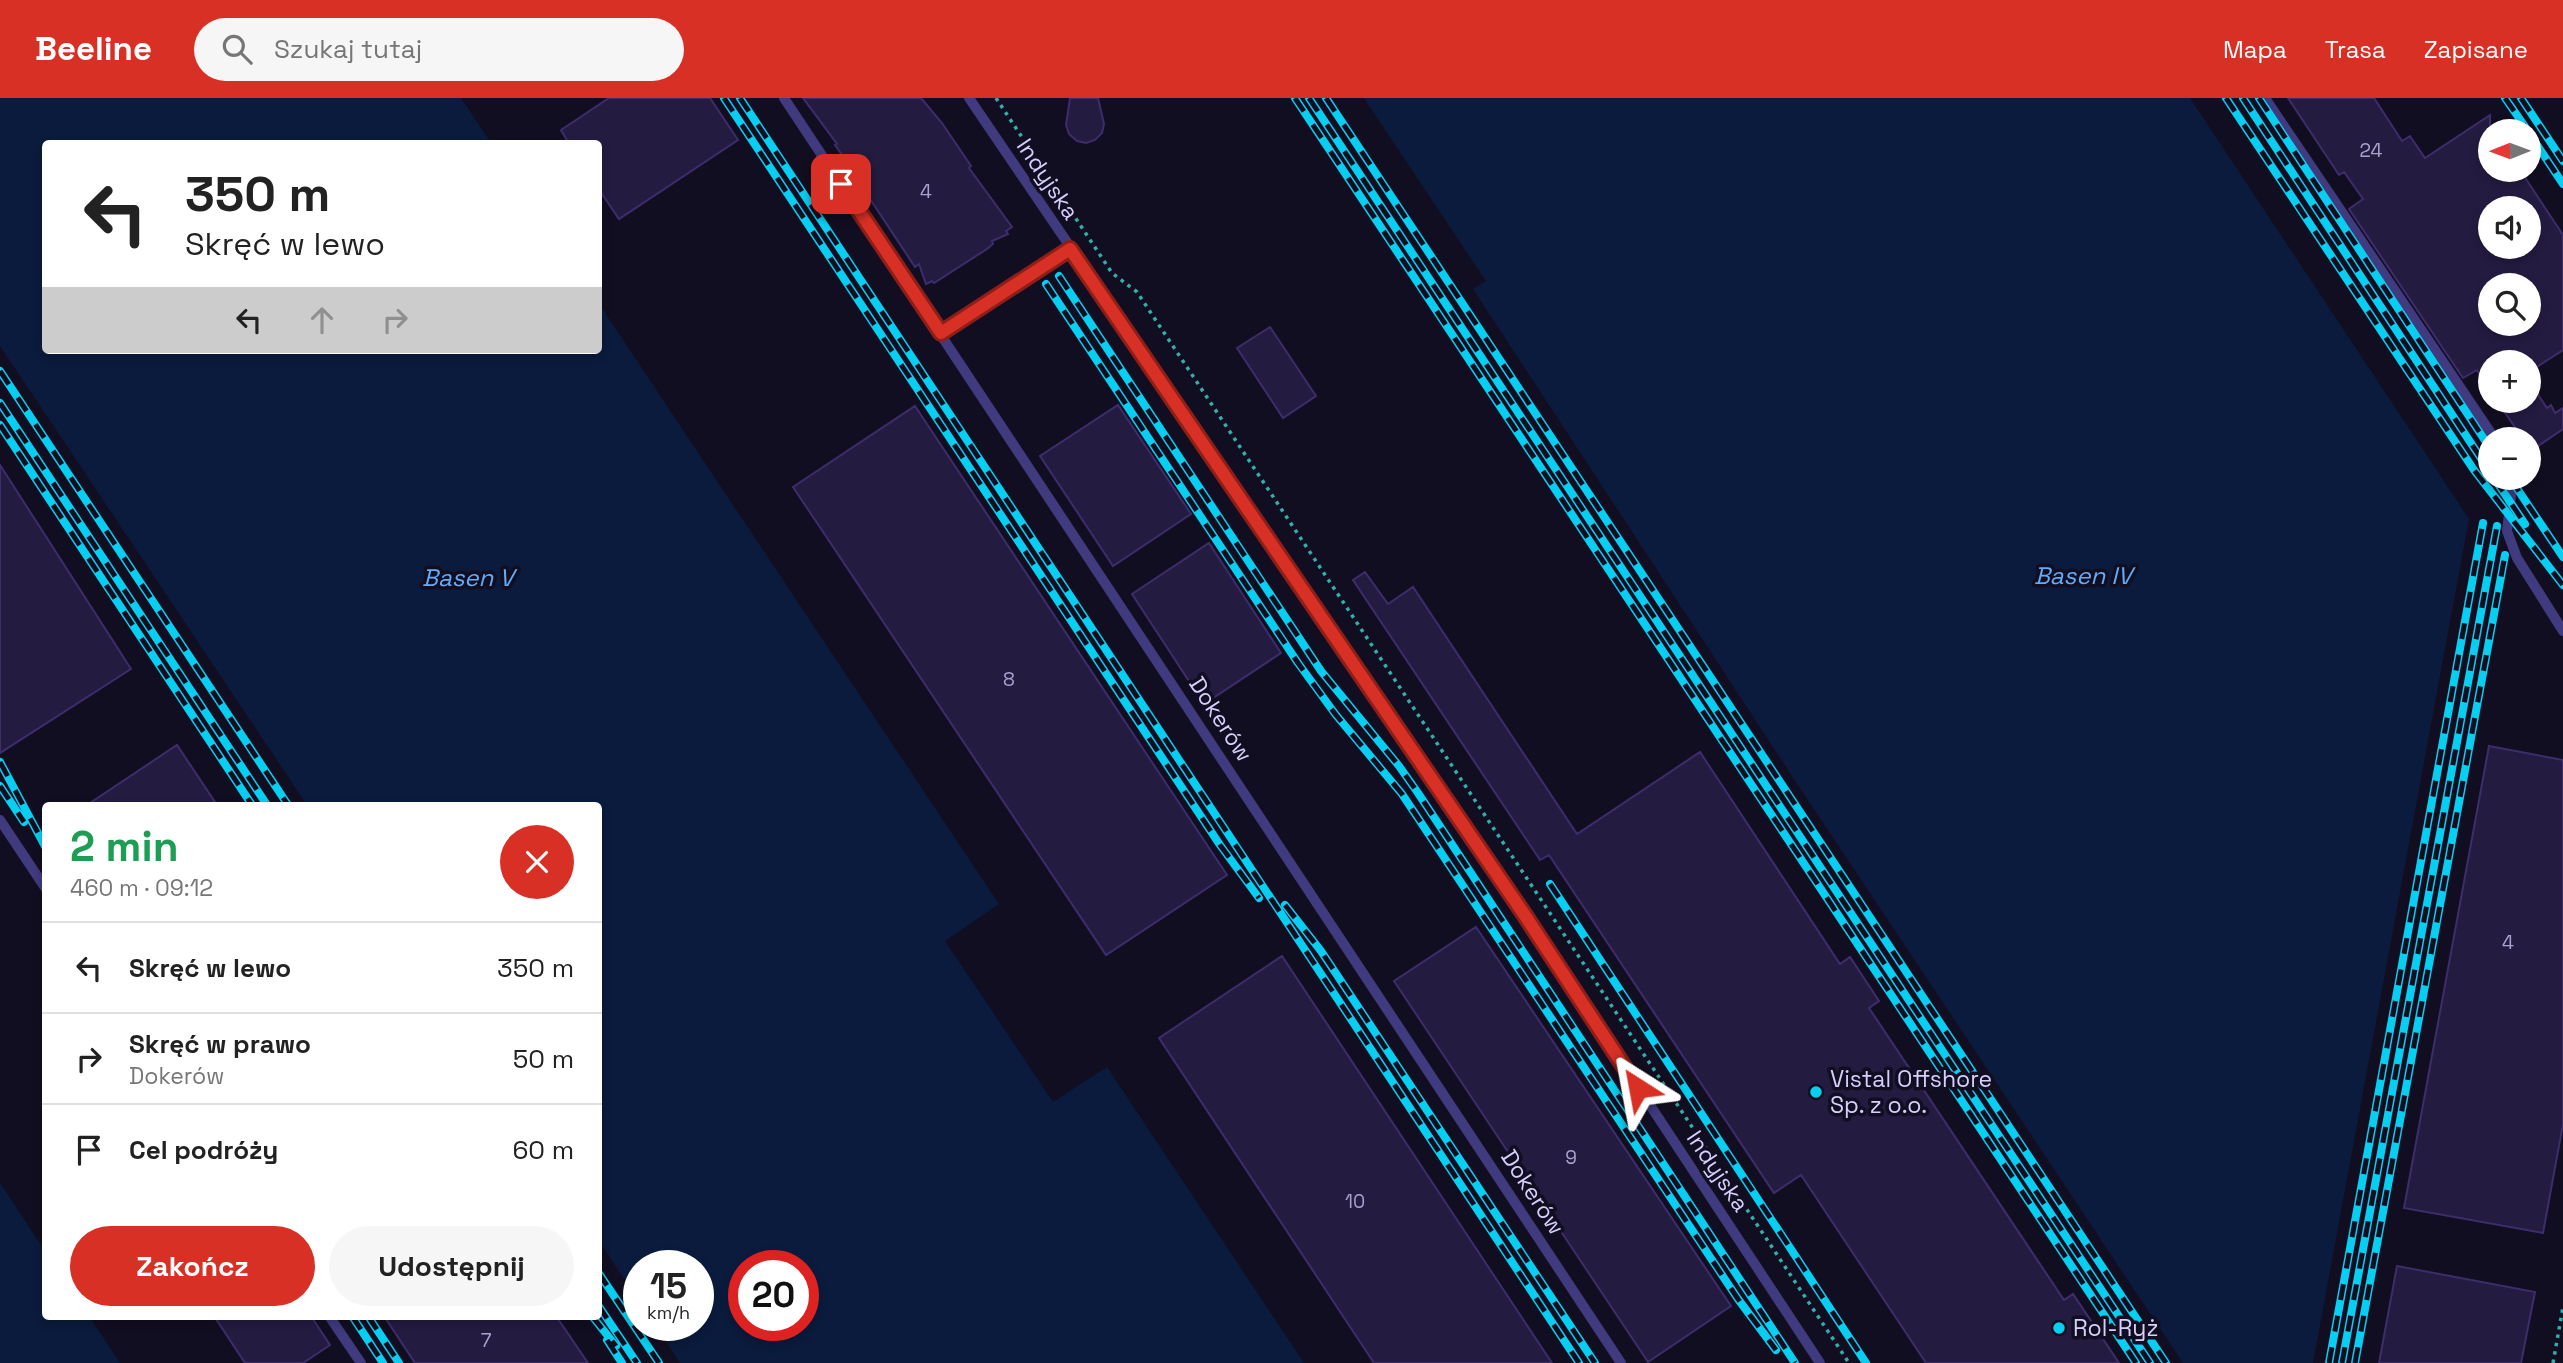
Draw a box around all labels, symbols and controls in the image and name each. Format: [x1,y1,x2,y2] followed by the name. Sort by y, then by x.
[194,18,684,81] search box
[35,28,152,70] text: Beeline
[218,30,256,68] icon: search
[274,32,422,66] text: Szukaj tutaj
[2223,34,2287,65] text: Mapa
[2325,34,2386,65] text: Trasa
[2424,34,2528,65] text: Zapisane
[2478,119,2541,182] north arrow
[2478,119,2541,490] map controls
[1010,133,1086,225] street label: Indyjska
[2360,138,2383,163] house number: 24
[811,154,871,214] pin
[185,163,330,225] text: 350 m
[822,165,860,203] icon: arrive
[70,168,161,259] icon: left
[920,179,932,204] house number: 4
[2478,196,2541,259] button: sound
[185,224,385,264] text: Skręć w lewo
[2478,273,2541,336] button: search
[230,301,268,339] icon: left
[303,301,341,339] icon: ahead
[376,301,414,339] icon: right
[2478,350,2541,413] button: +
[2478,427,2541,490] button: −
[2034,560,2136,591] water label: Basen IV
[422,562,518,593] water label: Basen V
[1003,667,1015,692] house number: 8
[1182,671,1260,767] street label: Dokerów
[70,820,179,873] text: 2 min
[500,825,574,899] button: close
[70,873,213,903] text: 460 m · 09:12
[2502,930,2514,955] house number: 4
[70,949,108,987] icon: left
[129,951,291,985] text: Skręć w lewo
[497,951,574,985] text: 350 m
[129,1027,311,1061] text: Skręć w prawo
[70,1040,108,1078] icon: right
[513,1042,574,1076] text: 50 m
[1601,1051,1675,1125] position arrow
[129,1061,225,1091] text: Dokerów
[1830,1064,1992,1120] place label: Vistal Offshore Sp. z o.o.
[1808,1084,1824,1100] marker: Vistal Offshore Sp. z o.o.
[1680,1125,1756,1217] street label: Indyjska
[70,1131,108,1169] icon: arrive
[129,1133,278,1167] text: Cel podróży
[512,1133,574,1167] text: 60 m
[1494,1144,1572,1240] street label: Dokerów
[1565,1145,1577,1170] house number: 9
[1345,1189,1365,1214] house number: 10
[70,1226,315,1306] button: Zakończ
[329,1226,574,1306] button: Udostępnij
[728,1250,819,1341] speed limit sign: 20
[650,1264,687,1308] text: 15
[647,1301,690,1324] text: km/h
[2073,1313,2158,1343] place label: Rol-Ryż
[2051,1320,2067,1336] marker: Rol-Ryż
[481,1328,492,1353] house number: 7

